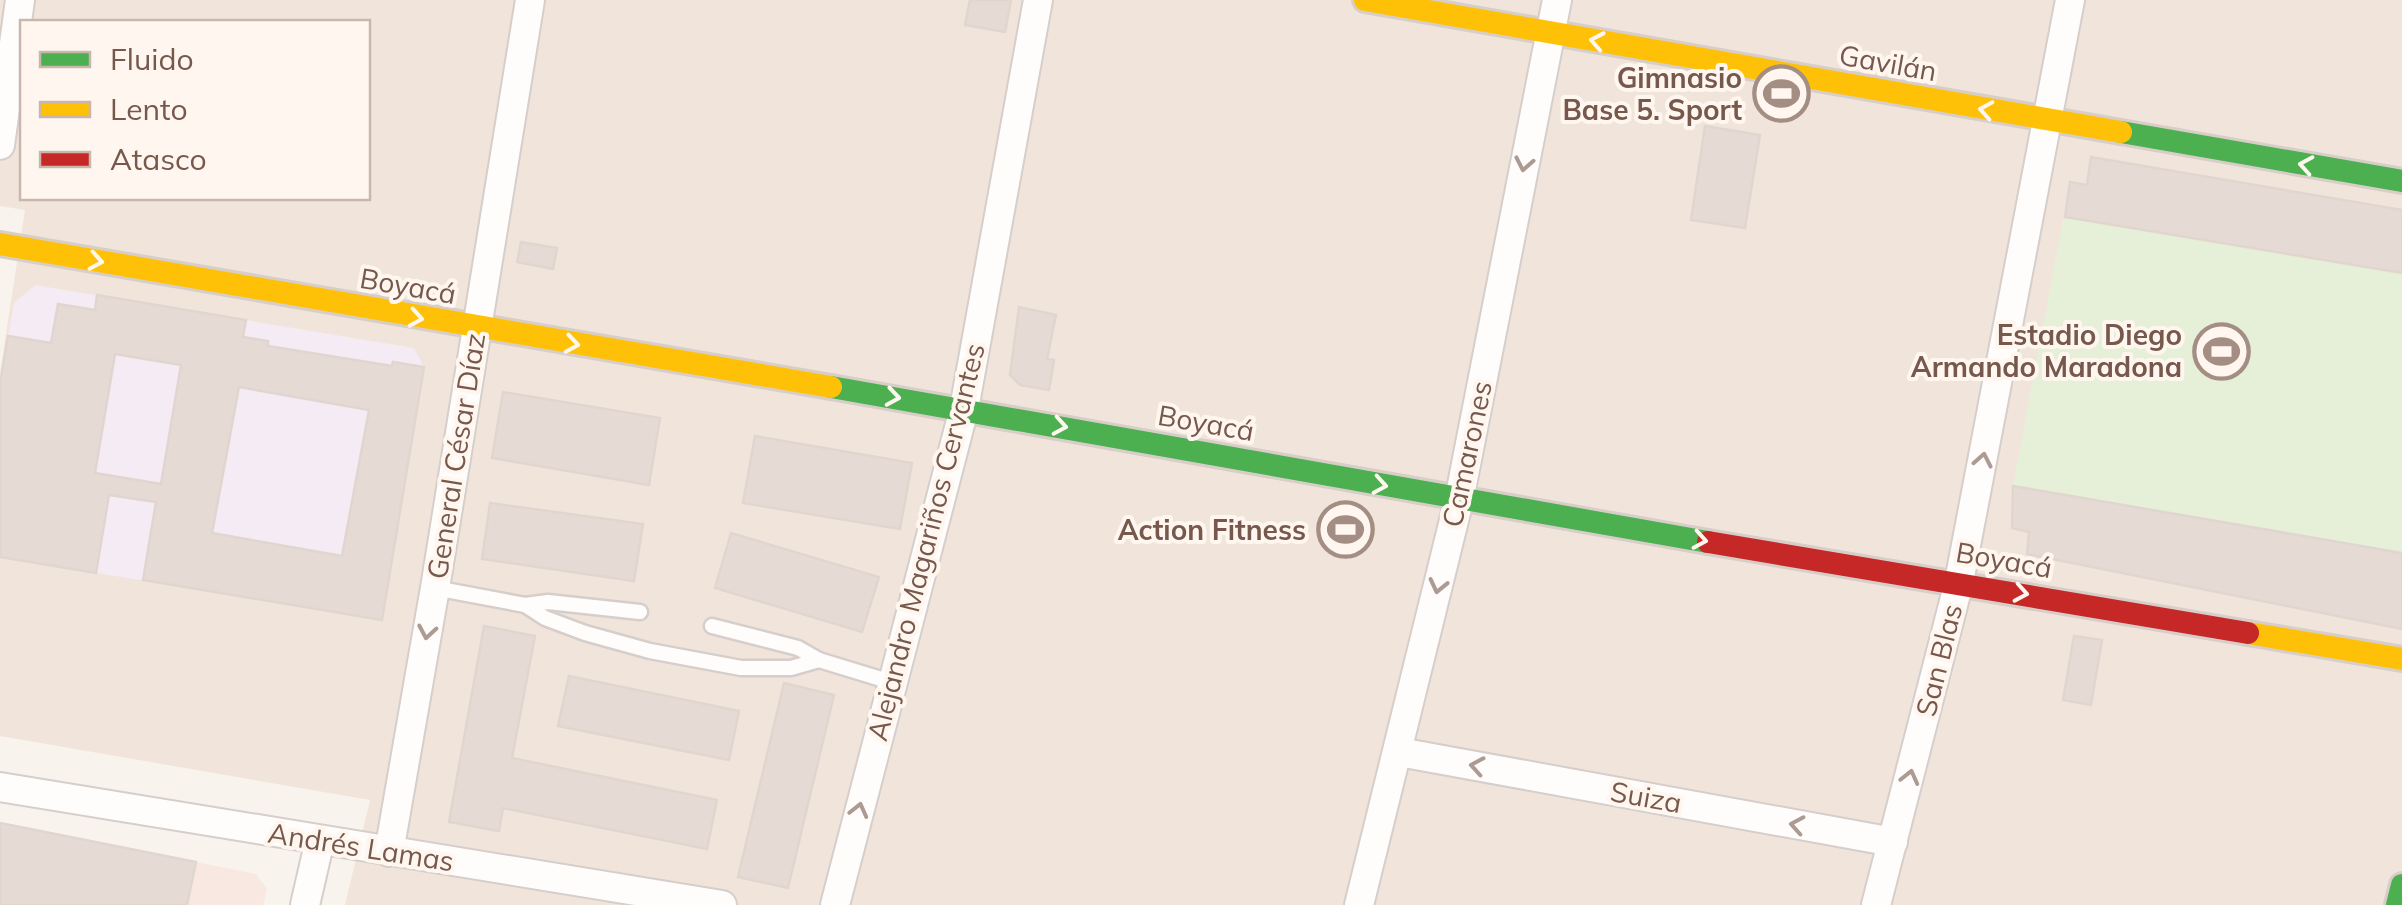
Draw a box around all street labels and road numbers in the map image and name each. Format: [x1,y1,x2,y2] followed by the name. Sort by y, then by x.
[1837,37,1940,88] street label: Gavilán
[357,260,459,311] street label: Boyacá
[419,330,492,581] street label: General César Díaz
[859,340,992,744] street label: Alejandro Magariños Cervantes
[1434,378,1499,530] street label: Camarones
[1155,397,1257,448] street label: Boyacá
[1953,534,2055,585] street label: Boyacá
[1908,600,1969,720] street label: San Blas
[1608,773,1684,820] street label: Suiza
[266,815,456,878] street label: Andrés Lamas

